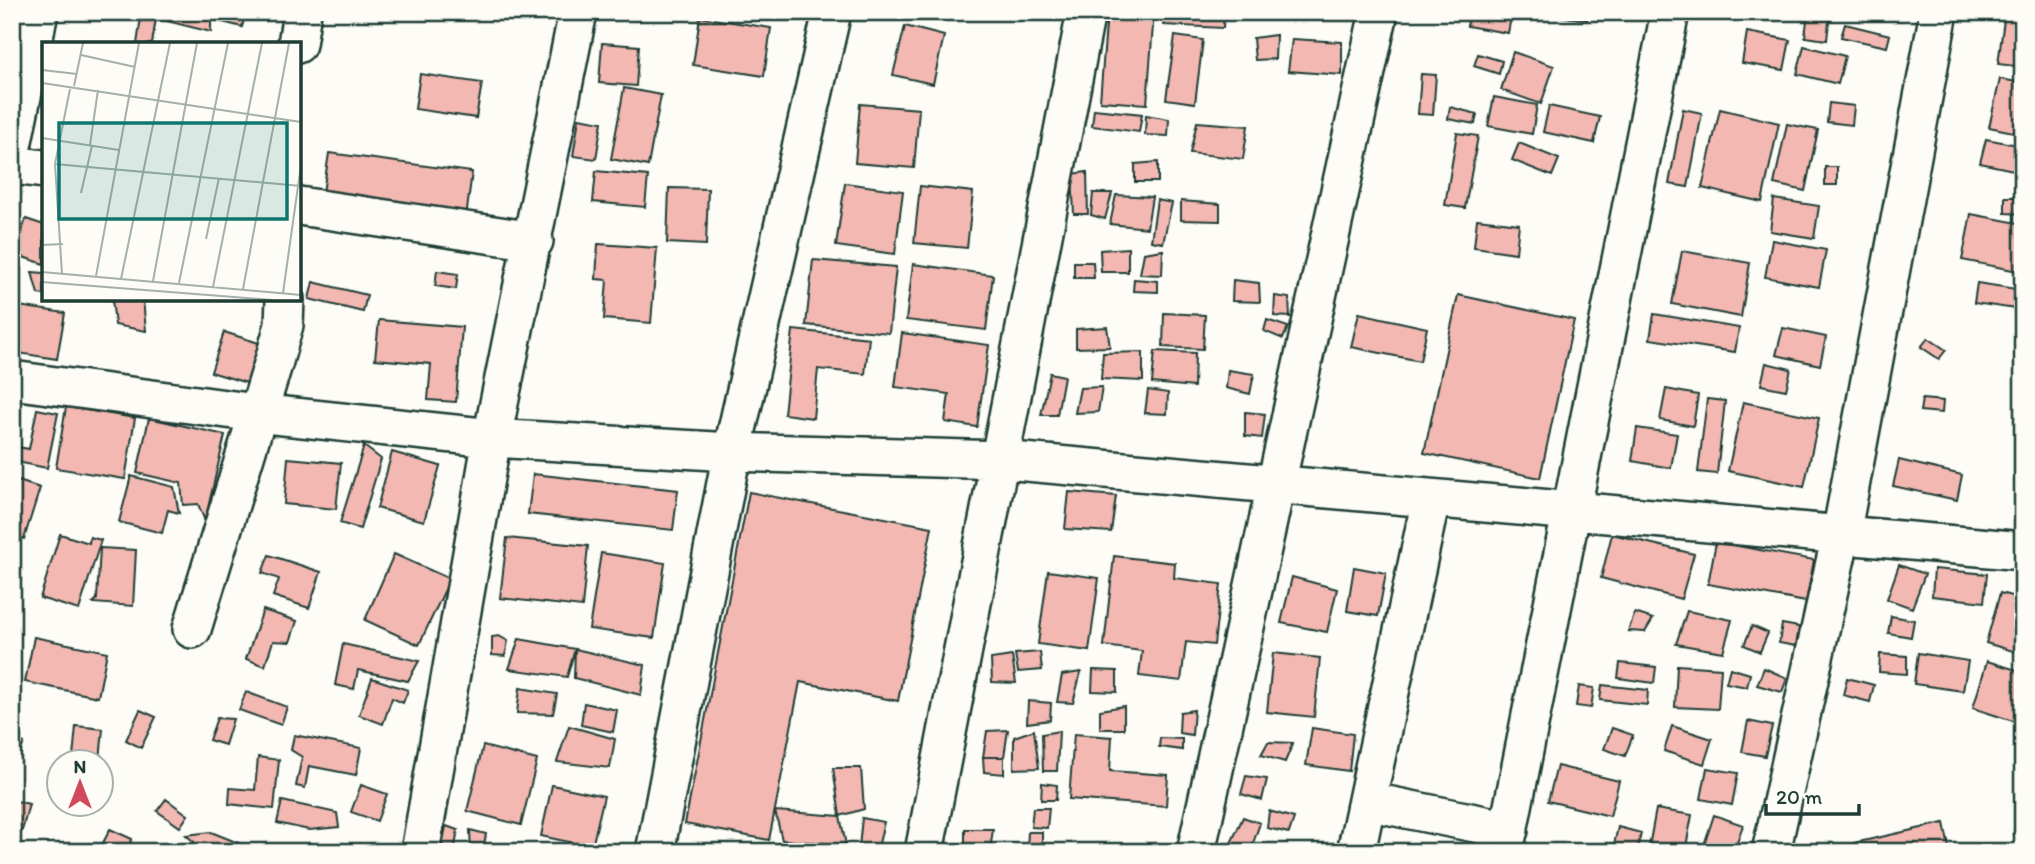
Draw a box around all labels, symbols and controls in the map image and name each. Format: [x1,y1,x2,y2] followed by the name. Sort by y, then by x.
[42,42,301,301] inset map
[46,748,116,818] north arrow
[74,755,86,778] text: N
[1766,773,1858,817] scale bar
[1776,784,1823,809] text: 20 m

